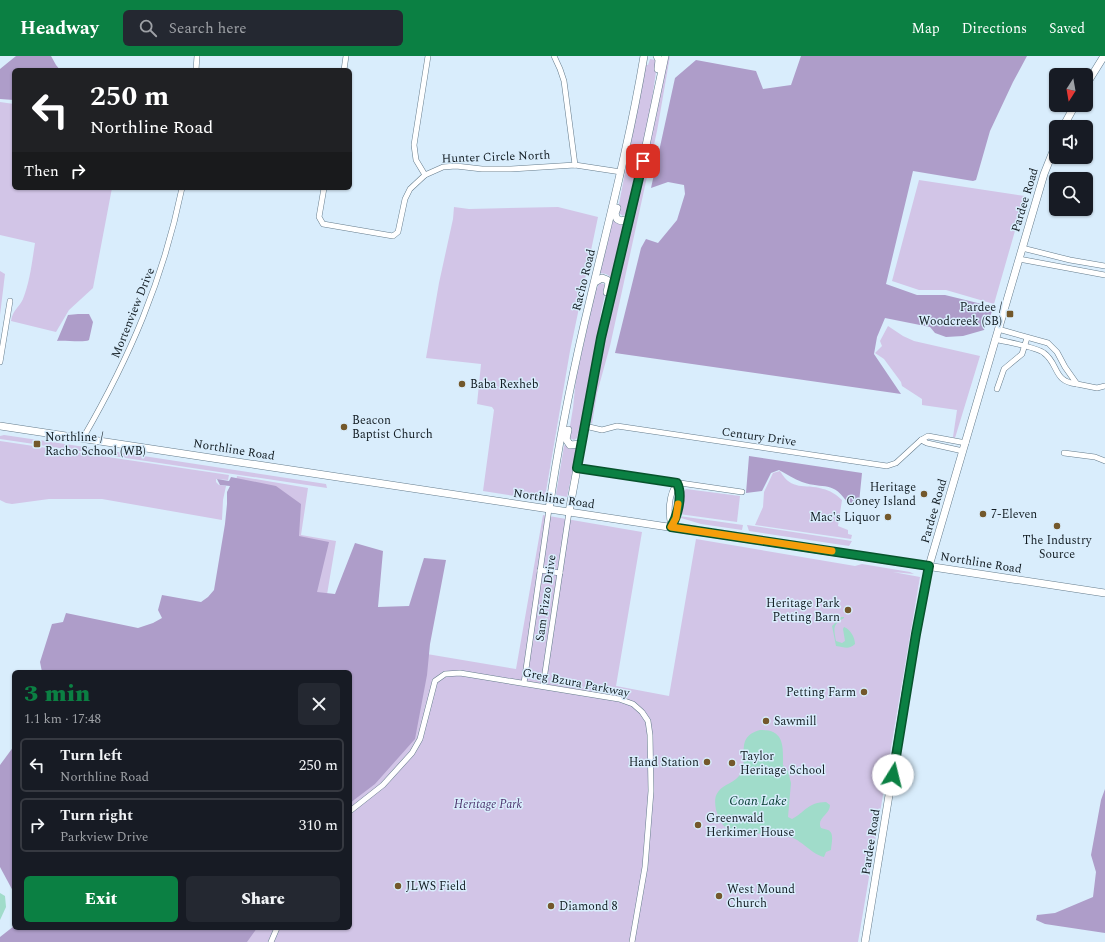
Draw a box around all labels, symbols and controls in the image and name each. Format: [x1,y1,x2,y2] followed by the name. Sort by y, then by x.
[123,10,403,46] search box
[20,14,99,43] text: Headway
[137,17,159,39] icon: search
[169,17,247,40] text: Search here
[912,18,940,39] text: Map
[962,18,1027,39] text: Directions
[1049,18,1085,39] text: Saved
[1049,68,1093,112] north arrow
[1049,68,1093,216] map controls
[90,75,169,118] text: 250 m
[24,84,76,136] icon: left
[90,114,213,141] text: Northline Road
[1049,120,1093,164] button: sound
[626,144,660,178] pin
[441,146,551,168] street label: Hunter Circle North
[632,150,654,172] icon: arrive
[24,160,59,183] text: Then
[67,160,89,182] icon: right
[1006,165,1044,235] street label: Pardee Road
[1049,172,1093,216] button: search
[567,247,601,313] street label: Racho Road
[106,265,160,361] street label: Mortenview Drive
[919,298,1002,331] place label: Pardee / Woodcreek (SB)
[1005,309,1015,319] marker: Pardee / Woodcreek (SB)
[470,375,539,394] place label: Baba Rexheb
[457,379,467,389] marker: Baba Rexheb
[352,411,433,444] place label: Beacon Baptist Church
[339,422,349,432] marker: Beacon Baptist Church
[720,422,798,452] street label: Century Drive
[45,428,146,461] place label: Northline / Racho School (WB)
[192,434,276,466] street label: Northline Road
[32,439,42,449] marker: Northline / Racho School (WB)
[916,476,952,546] street label: Pardee Road
[846,478,916,511] place label: Heritage Coney Island
[512,484,596,514] street label: Northline Road
[919,489,929,499] marker: Heritage Coney Island
[991,505,1037,524] place label: 7-Eleven
[810,508,880,527] place label: Mac's Liquor
[978,509,988,519] marker: 7-Eleven
[883,512,893,522] marker: Mac's Liquor
[1052,521,1062,531] marker: The Industry Source
[1023,531,1093,564] place label: The Industry Source
[939,547,1023,579] street label: Northline Road
[531,553,562,643] street label: Sam Pizzo Drive
[766,594,840,627] place label: Heritage Park Petting Barn
[843,605,853,615] marker: Heritage Park Petting Barn
[521,663,632,703] street label: Greg Bzura Parkway
[24,676,90,712] text: 3 min
[298,683,340,725] button: close
[786,683,856,702] place label: Petting Farm
[859,687,869,697] marker: Petting Farm
[24,709,101,729] text: 1.1 km · 17:48
[774,712,817,731] place label: Sawmill
[761,716,771,726] marker: Sawmill
[60,744,122,767] text: Turn left
[740,747,825,780] place label: Taylor Heritage School
[629,753,699,772] place label: Hand Station
[26,754,48,776] icon: left
[299,754,338,777] text: 250 m
[872,754,914,796] position arrow
[702,757,712,767] marker: Hand Station
[727,758,737,768] marker: Taylor Heritage School
[60,767,149,787] text: Northline Road
[729,791,787,811] water label: Coan Lake
[454,795,522,814] park label: Heritage Park
[60,804,133,827] text: Turn right
[856,807,886,876] street label: Pardee Road
[706,809,795,842] place label: Greenwald Herkimer House
[26,814,48,836] icon: right
[299,814,338,837] text: 310 m
[693,820,703,830] marker: Greenwald Herkimer House
[60,827,148,847] text: Parkview Drive
[24,876,178,922] button: Exit
[186,876,340,922] button: Share
[406,877,466,896] place label: JLWS Field
[727,880,795,913] place label: West Mound Church
[393,881,403,891] marker: JLWS Field
[714,891,724,901] marker: West Mound Church
[559,897,617,916] place label: Diamond 8
[546,901,556,911] marker: Diamond 8

